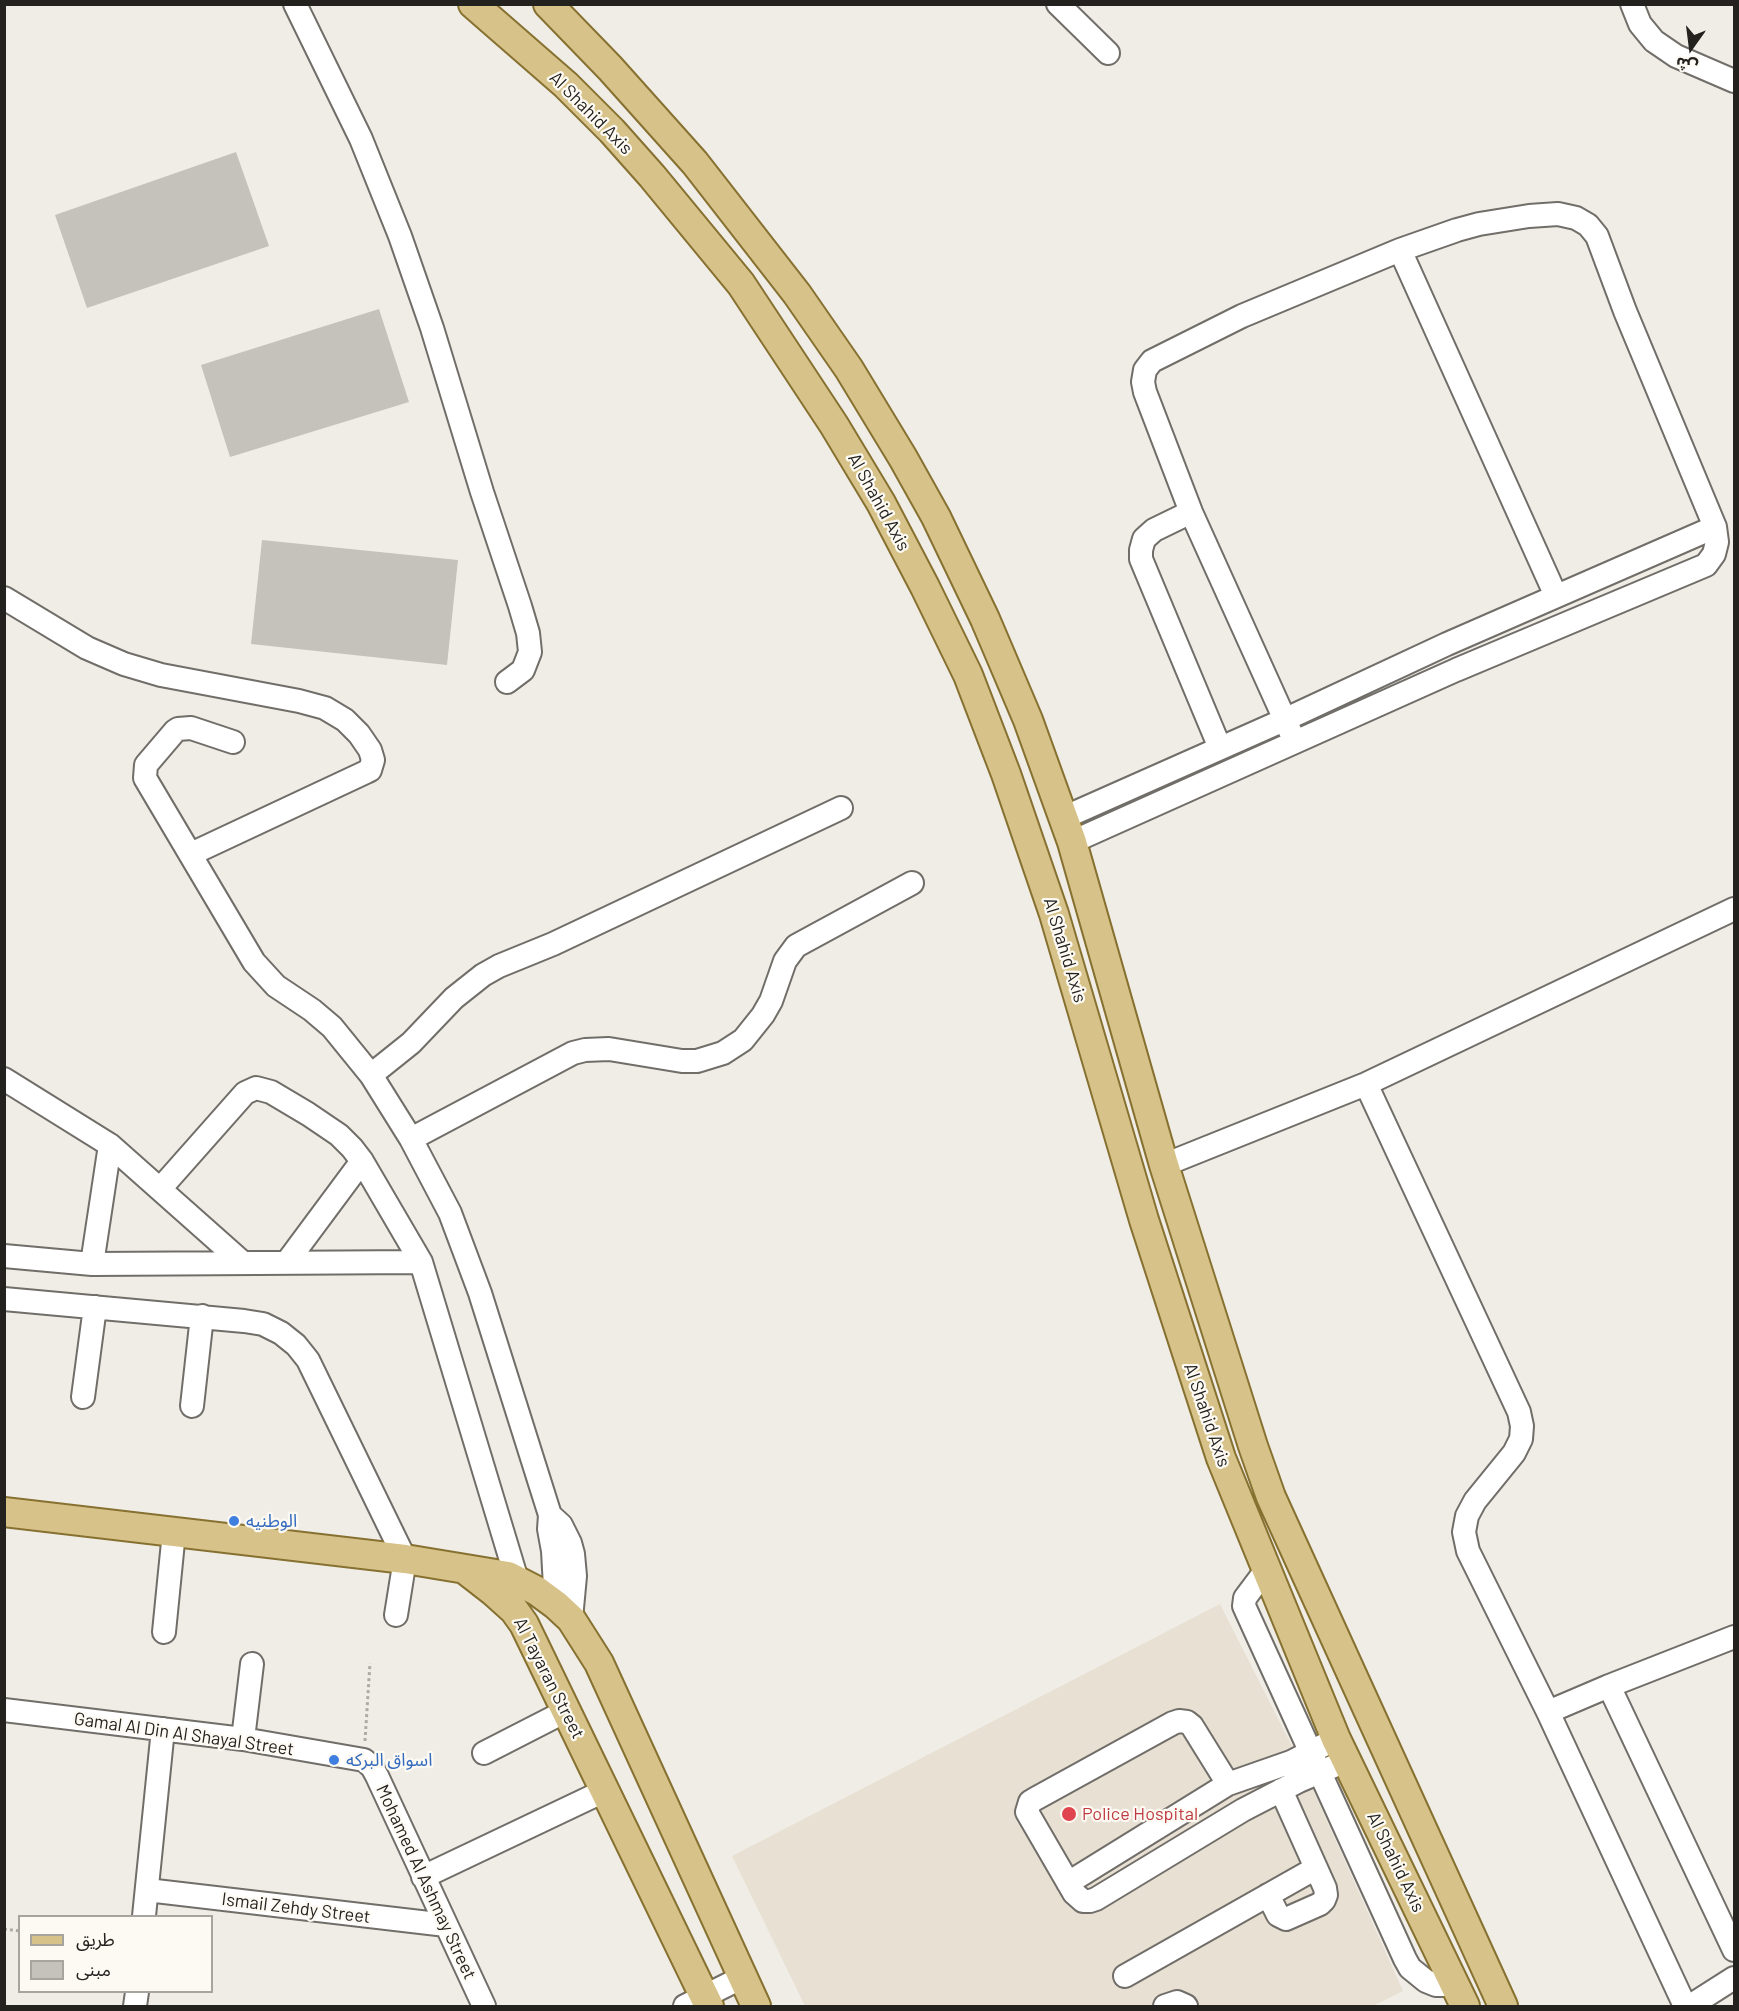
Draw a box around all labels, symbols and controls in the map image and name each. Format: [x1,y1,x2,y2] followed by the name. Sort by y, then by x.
[1661,18,1721,78] north arrow
[1674,54,1699,78] text: ش
[545,67,637,159] street label: Al Shahid Axis
[843,449,915,555] street label: Al Shahid Axis
[1039,895,1091,1005] street label: Al Shahid Axis
[1179,1360,1235,1470] street label: Al Shahid Axis
[246,1510,297,1532] place label: الوطنيه
[227,1514,241,1528] marker: الوطنيه
[509,1614,589,1742] street label: Al Tayaran Street
[73,1708,295,1760] street label: Gamal Al Din Al Shayal Street
[346,1749,432,1771] place label: اسواق البركه
[327,1753,341,1767] marker: اسواق البركه
[371,1781,481,1983] street label: Mohamed Al Ashmay Street
[1082,1803,1198,1825] place label: Police Hospital
[1060,1805,1078,1823] marker: Police Hospital
[1362,1808,1430,1916] street label: Al Shahid Axis
[220,1888,372,1928] street label: Ismail Zehdy Street
[18,1915,213,1993] legend
[76,1928,115,1950] text: طريق
[76,1958,111,1980] text: مبنى

